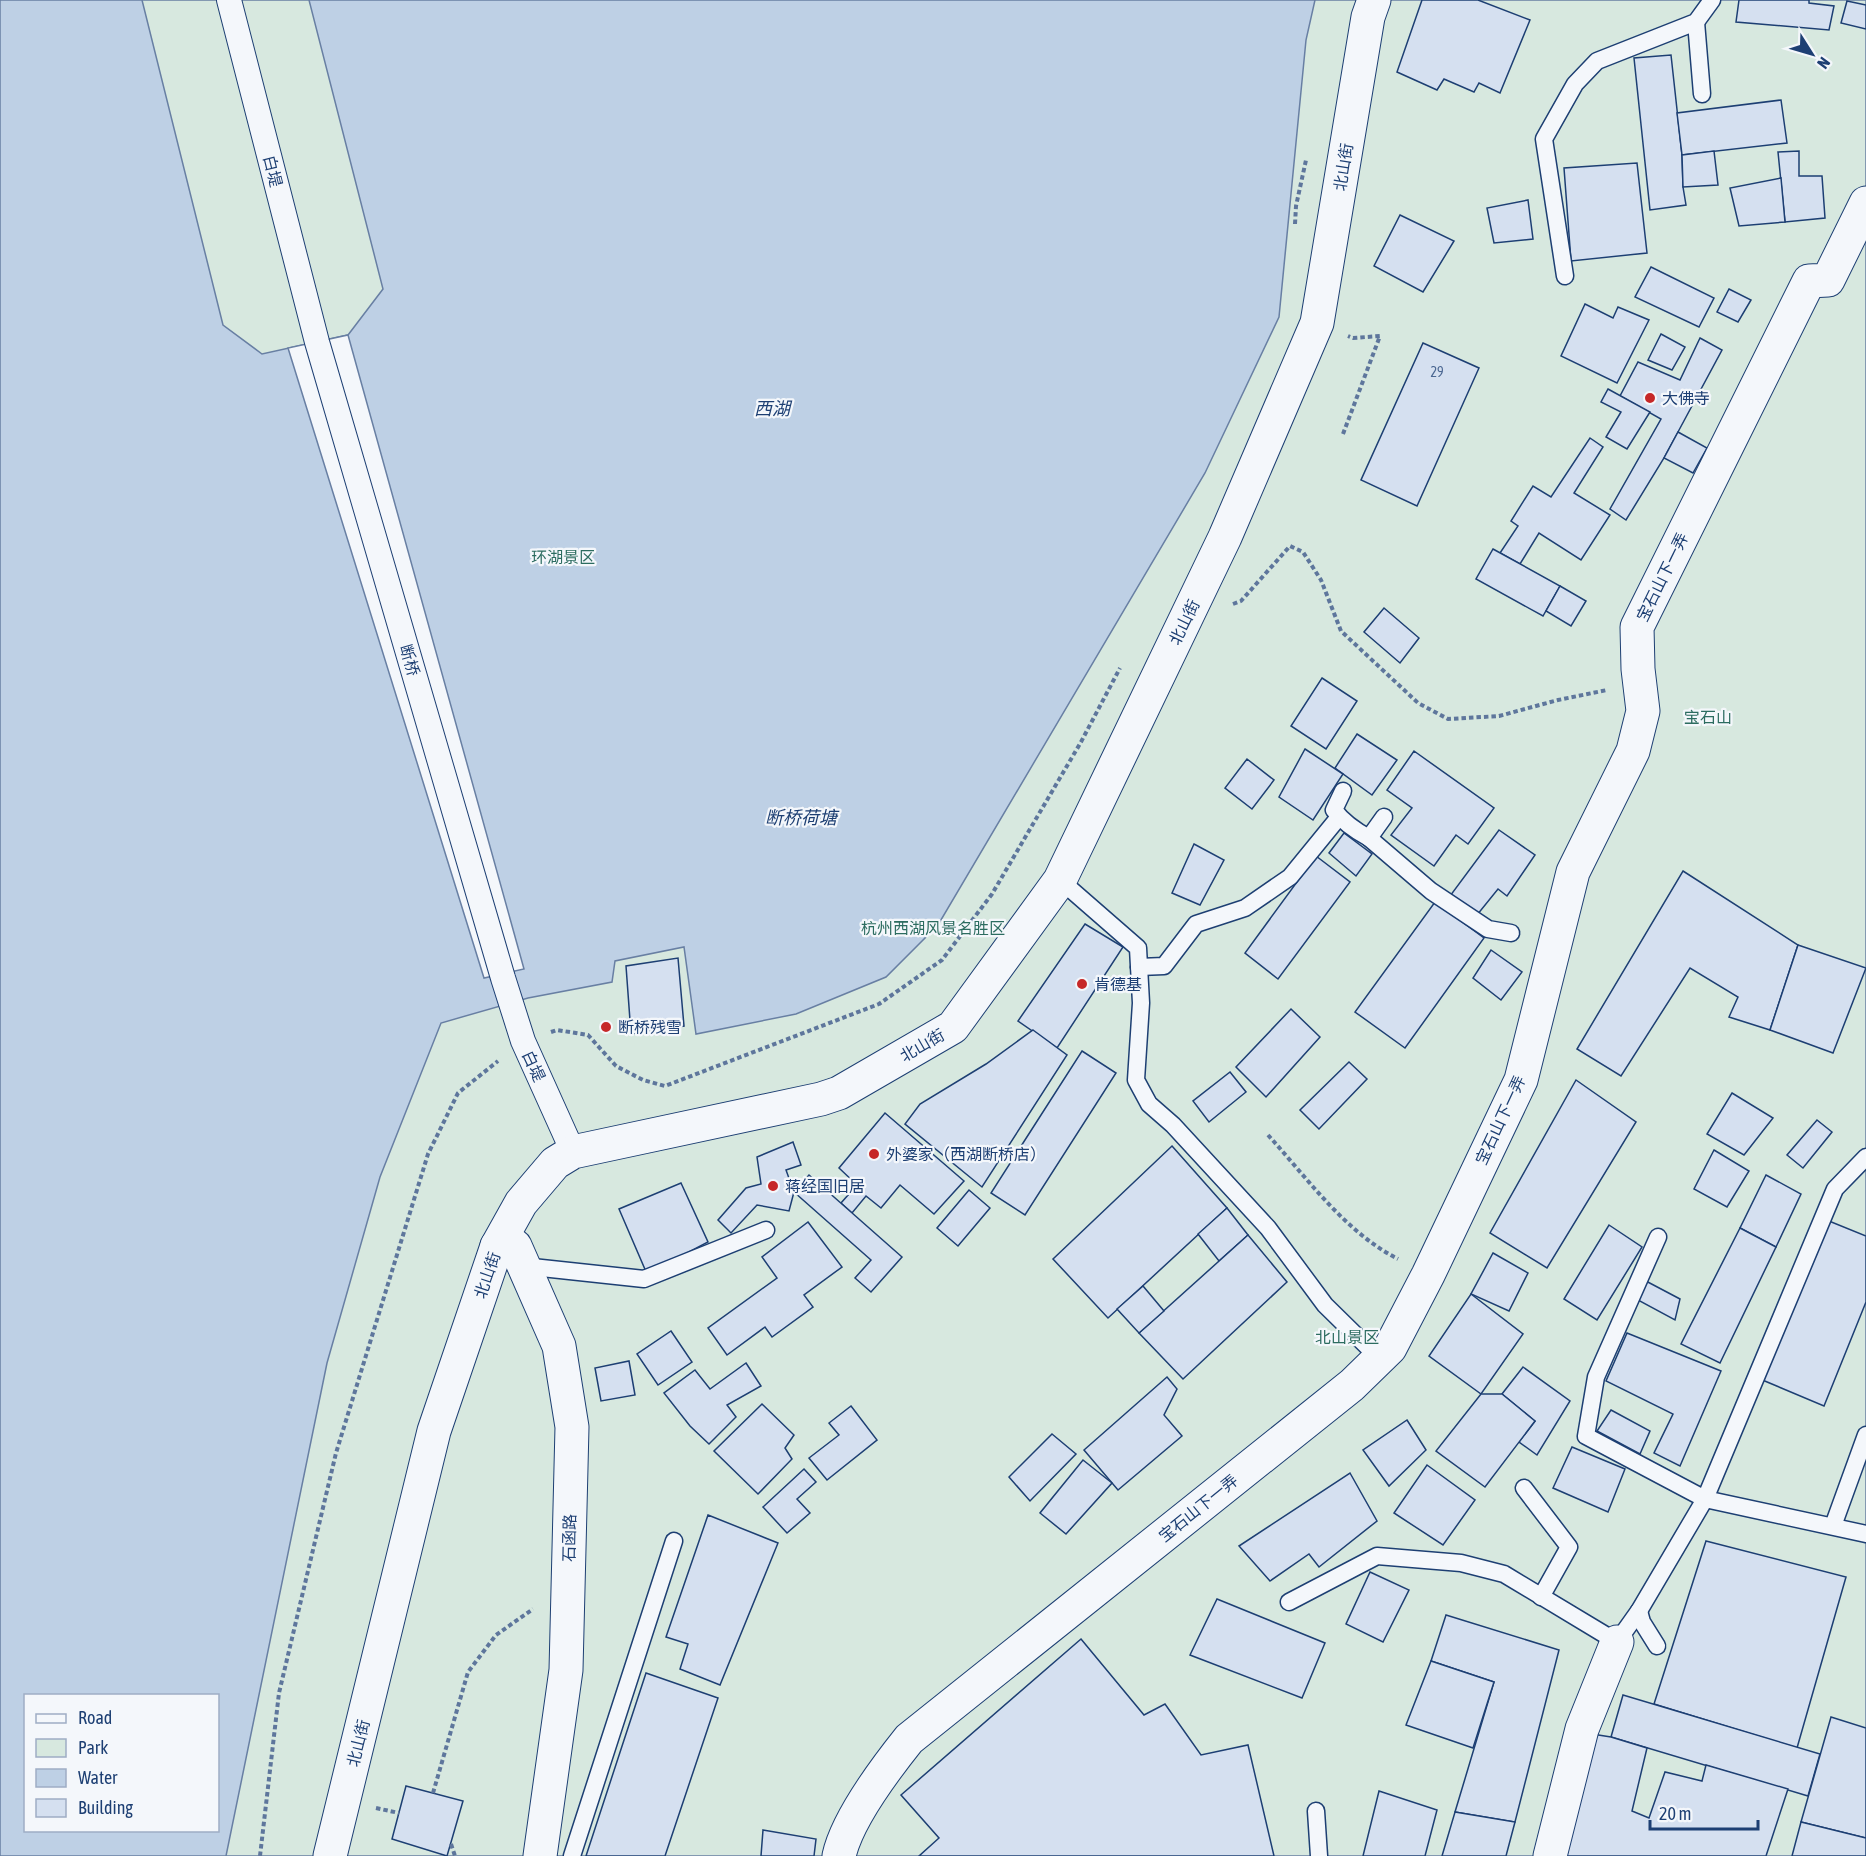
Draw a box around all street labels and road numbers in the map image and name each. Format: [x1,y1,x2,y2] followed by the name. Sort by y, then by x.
[1330,142,1356,192] street label: 北山街
[260,153,286,189] street label: 白堤
[1633,530,1691,624] street label: 宝石山下一弄
[1165,596,1203,648] street label: 北山街
[397,642,423,678] street label: 断桥
[897,1025,947,1065] street label: 北山街
[519,1048,549,1084] street label: 白堤
[1472,1073,1528,1167] street label: 宝石山下一弄
[471,1249,503,1301] street label: 北山街
[1155,1471,1241,1545] street label: 宝石山下一弄
[560,1514,578,1562] street label: 石函路
[343,1718,373,1768] street label: 北山街

